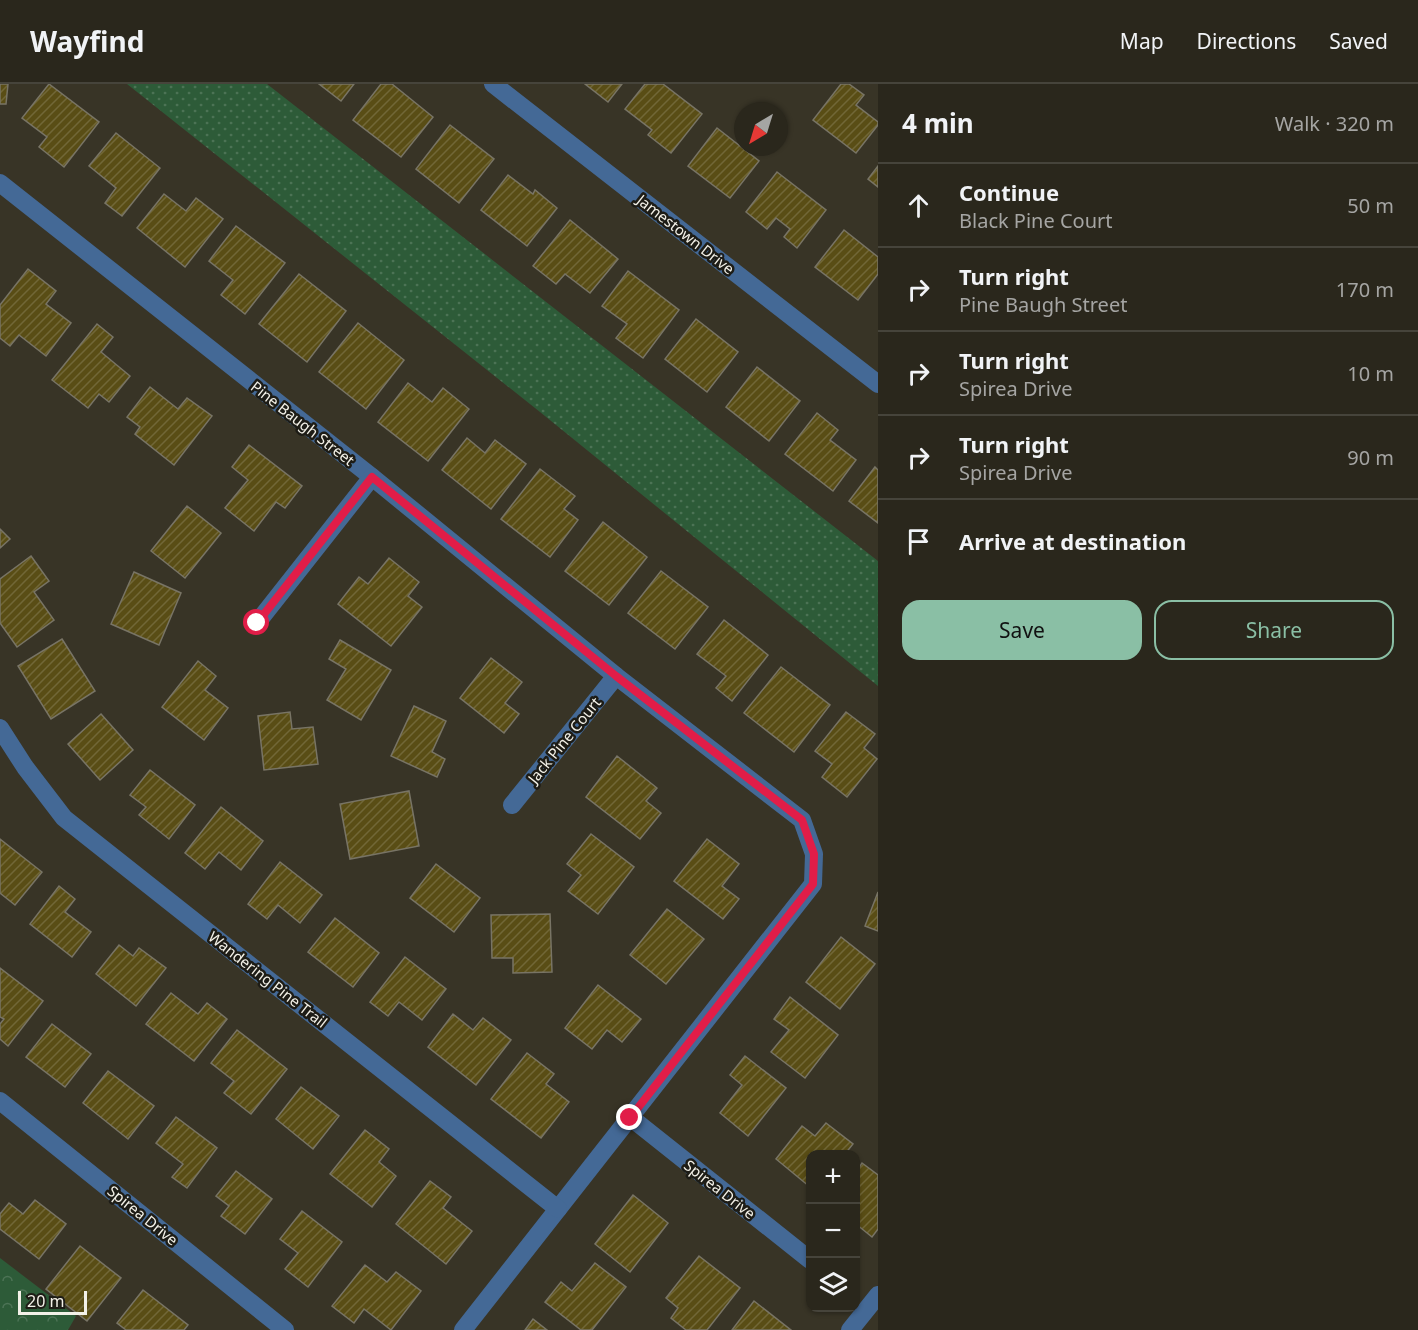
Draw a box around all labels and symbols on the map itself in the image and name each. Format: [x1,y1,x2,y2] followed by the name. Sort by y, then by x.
[734,102,788,156] north arrow
[632,188,739,278] street label: Jamestown Drive
[247,376,359,470] street label: Pine Baugh Street
[243,609,269,635] route start
[522,692,605,789] street label: Jack Pine Court
[204,926,332,1032] street label: Wandering Pine Trail
[616,1104,642,1130] route end
[680,1155,760,1223] street label: Spirea Drive
[104,1180,182,1250] street label: Spirea Drive
[18,1288,87,1316] scale bar

